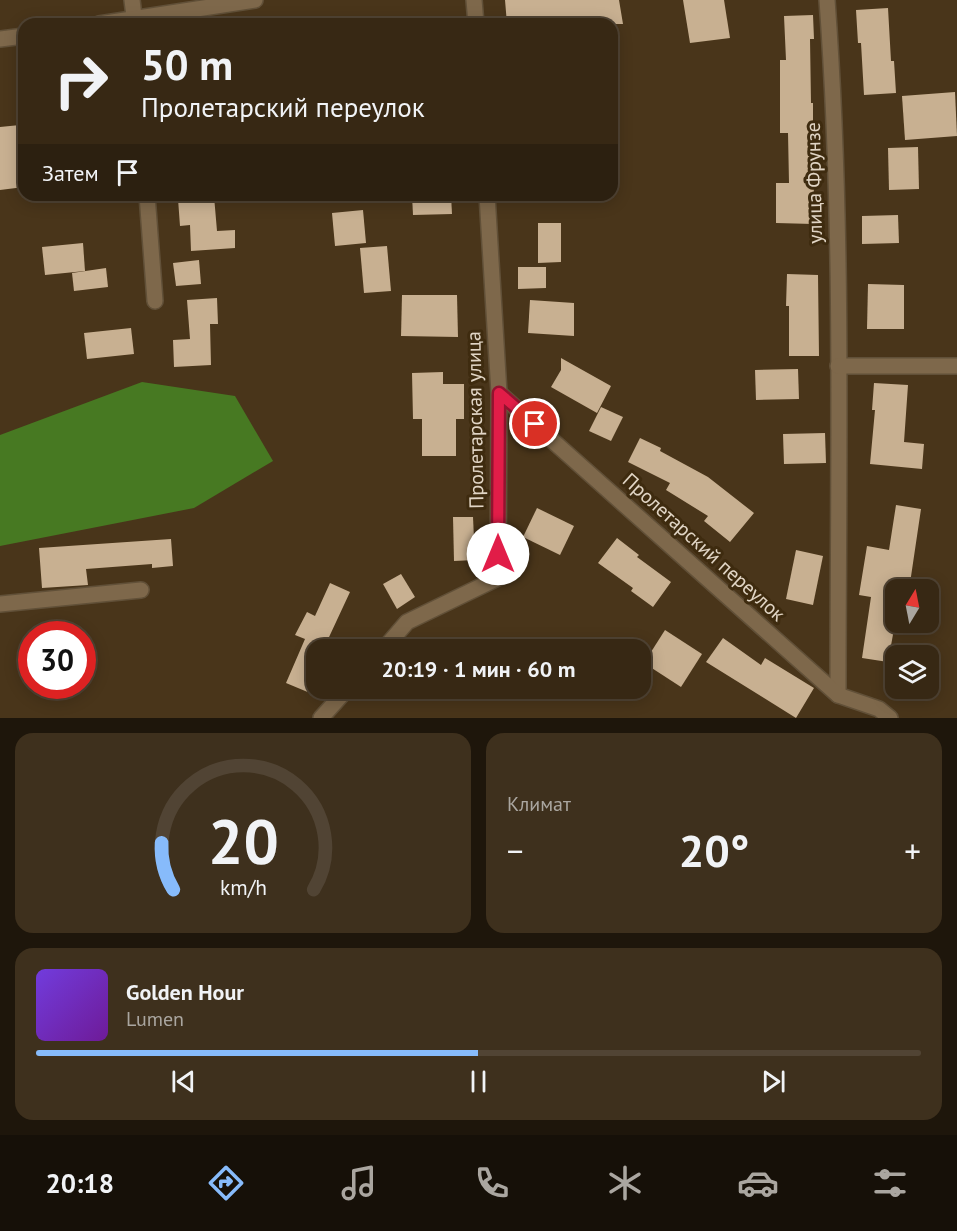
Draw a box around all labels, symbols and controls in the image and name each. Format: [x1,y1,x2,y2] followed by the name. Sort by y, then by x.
[141,37,233,92] text: 50 m
[42,42,120,120] icon: right
[141,90,425,124] text: Пролетарский переулок
[800,122,828,244] street label: улица Фрунзе
[111,156,144,189] icon: arrive
[42,159,99,187] text: Затем
[460,331,490,509] street label: Пролетарская улица
[509,398,560,449] pin
[518,407,551,440] icon: arrive
[617,467,791,627] street label: Пролетарский переулок
[466,522,530,586] position arrow
[885,579,939,633] north arrow
[885,579,939,699] map controls
[18,621,96,699] speed limit sign: 30
[885,645,939,699] button: layers
[382,655,575,683] text: 20:19 · 1 мин · 60 m
[507,791,571,817] text: Климат
[208,800,278,881] text: 20
[679,821,749,879] text: 20°
[507,829,524,872] text: −
[904,829,921,872] text: +
[219,873,266,901] text: km/h
[126,978,244,1006] text: Golden Hour
[126,1006,184,1032] text: Lumen
[167,1065,200,1098] icon: previous
[462,1065,495,1098] icon: pause
[757,1065,790,1098] icon: next
[205,1162,247,1204] icon: directions
[338,1162,380,1204] icon: music
[471,1162,513,1204] icon: phone
[604,1162,646,1204] icon: climate
[737,1162,779,1204] icon: car
[869,1162,911,1204] icon: filters
[45,1166,114,1200] text: 20:18

